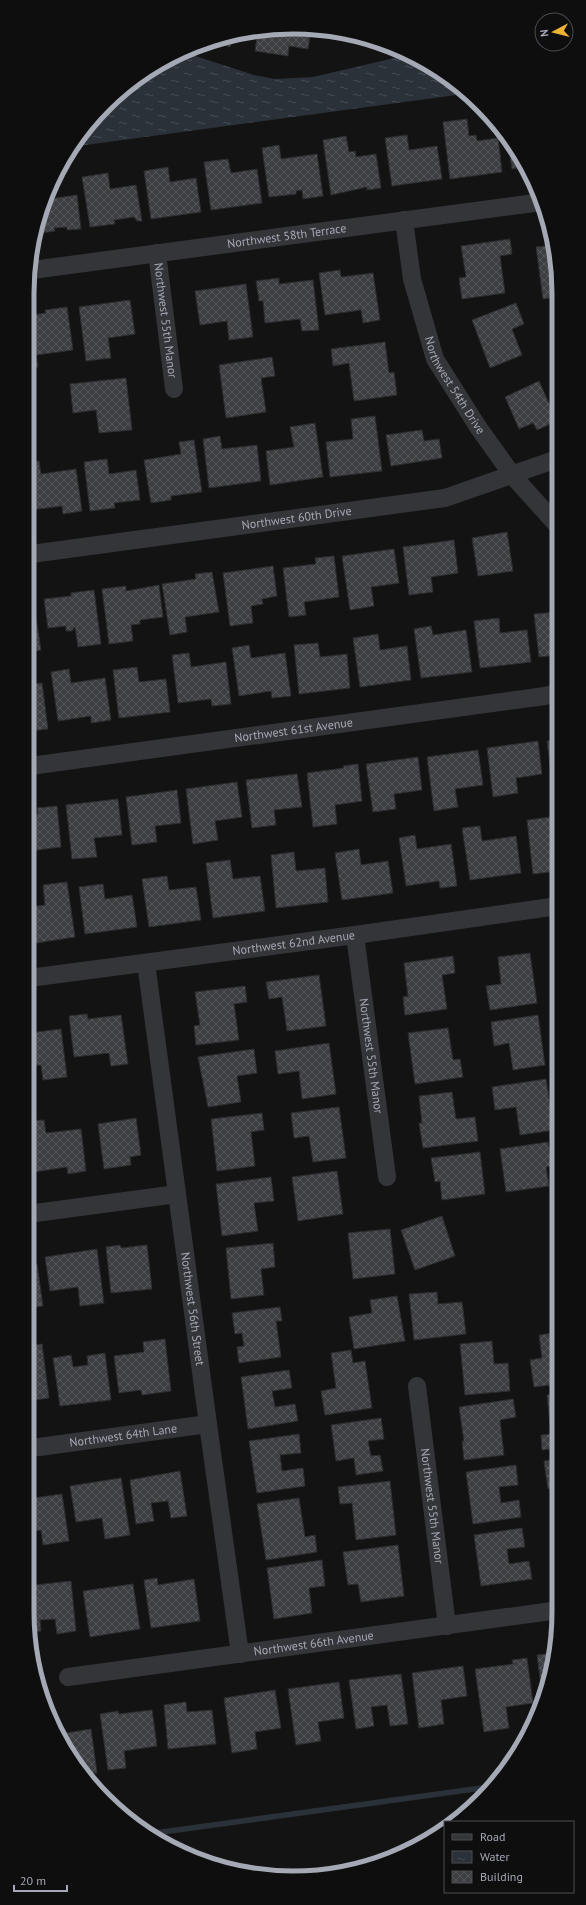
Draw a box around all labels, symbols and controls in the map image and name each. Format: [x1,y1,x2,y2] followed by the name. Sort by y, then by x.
[534,12,574,52] north arrow
[537,29,551,38] text: N
[226,220,347,251] street label: Northwest 58th Terrace
[151,262,181,379] street label: Northwest 55th Manor
[422,335,489,437] street label: Northwest 54th Drive
[241,503,352,532] street label: Northwest 60th Drive
[233,714,354,745] street label: Northwest 61st Avenue
[232,927,356,958] street label: Northwest 62nd Avenue
[356,997,387,1115] street label: Northwest 55th Manor
[178,1251,208,1367] street label: Northwest 56th Street
[68,1420,178,1450] street label: Northwest 64th Lane
[418,1447,447,1565] street label: Northwest 55th Manor
[253,1627,375,1659] street label: Northwest 66th Avenue
[444,1821,574,1893] legend
[480,1829,505,1844] text: Road
[480,1849,510,1864] text: Water
[14,1867,67,1893] scale bar
[480,1869,523,1884] text: Building
[20,1873,46,1888] text: 20 m

